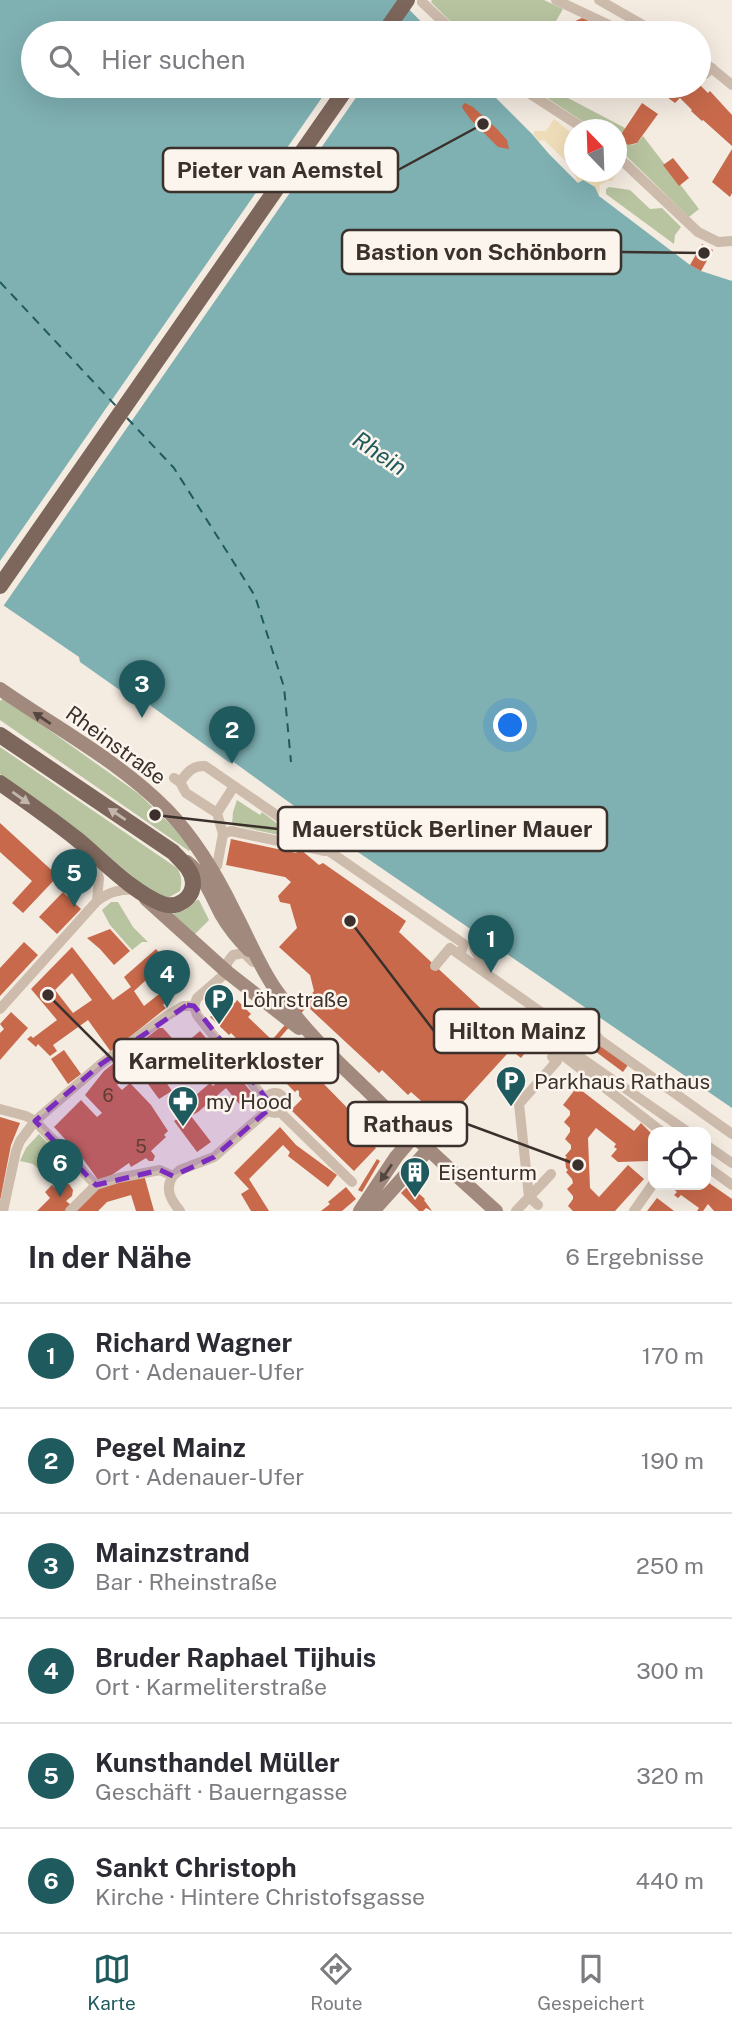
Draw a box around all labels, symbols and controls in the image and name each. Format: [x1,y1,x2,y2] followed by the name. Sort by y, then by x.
[21,21,711,98] search box
[45,41,83,79] icon: search
[101,44,246,75] text: Hier suchen
[564,119,627,182] north arrow
[163,148,398,192] callout: Pieter van Aemstel
[177,156,383,183] text: Pieter van Aemstel
[342,230,621,274] callout: Bastion von Schönborn
[355,238,607,265] text: Bastion von Schönborn
[348,425,412,481] water label: Rhein
[119,660,165,718] pin: 3
[61,700,171,790] street label: Rheinstraße
[209,706,255,764] pin: 2
[493,708,527,742] your location
[32,711,52,724] one-way arrow
[12,791,30,805] one-way arrow
[278,807,607,851] callout: Mauerstück Berliner Mauer
[107,808,126,821] one-way arrow
[291,815,593,842] text: Mauerstück Berliner Mauer
[51,849,97,907] pin: 5
[468,915,514,973] pin: 1
[144,950,190,1008] pin: 4
[202,982,236,1026] parking icon: Löhrstraße
[242,987,348,1012] place label: Löhrstraße
[434,1009,599,1053] callout: Hilton Mainz
[448,1017,586,1044] text: Hilton Mainz
[114,1039,338,1083] callout: Karmeliterkloster
[128,1047,324,1074] text: Karmeliterkloster
[494,1064,528,1108] parking icon: Parkhaus Rathaus
[534,1069,710,1094] place label: Parkhaus Rathaus
[166,1084,200,1128] pharmacy icon: my Hood
[102,1085,114,1106] house number: 6
[206,1089,292,1114] place label: my Hood
[348,1102,467,1146] callout: Rathaus
[363,1110,453,1137] text: Rathaus
[648,1127,711,1190] map controls
[648,1127,711,1190] button: locate
[135,1136,147,1157] house number: 5
[37,1139,83,1197] pin: 6
[398,1155,432,1199] building icon: Eisenturm
[438,1160,537,1185] place label: Eisenturm
[379,1164,393,1182] one-way arrow
[28,1239,192,1275] text: In der Nähe
[566,1243,704,1270] text: 6 Ergebnisse
[95,1327,292,1358] text: Richard Wagner
[46,1342,56,1369] text: 1
[642,1342,704,1369] text: 170 m
[95,1358,304,1385] text: Ort · Adenauer-Ufer
[95,1432,246,1463] text: Pegel Mainz
[44,1447,58,1474] text: 2
[641,1447,704,1474] text: 190 m
[95,1463,304,1490] text: Ort · Adenauer-Ufer
[95,1537,250,1568] text: Mainzstrand
[43,1552,59,1579] text: 3
[636,1552,704,1579] text: 250 m
[95,1568,277,1595] text: Bar · Rheinstraße
[95,1642,376,1673] text: Bruder Raphael Tijhuis
[43,1657,59,1684] text: 4
[636,1657,704,1684] text: 300 m
[95,1673,327,1700] text: Ort · Karmeliterstraße
[95,1747,340,1778] text: Kunsthandel Müller
[43,1762,59,1789] text: 5
[636,1762,704,1789] text: 320 m
[95,1778,348,1805] text: Geschäft · Bauerngasse
[95,1852,297,1883] text: Sankt Christoph
[43,1867,59,1894] text: 6
[636,1867,704,1894] text: 440 m
[95,1883,425,1910] text: Kirche · Hintere Christofsgasse
[87,1950,136,2014] tab: Karte
[310,1950,363,2014] tab: Route
[537,1950,645,2014] tab: Gespeichert

